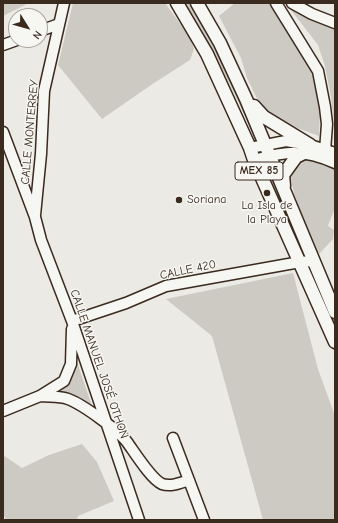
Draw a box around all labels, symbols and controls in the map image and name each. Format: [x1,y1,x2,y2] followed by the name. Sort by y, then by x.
[8,8,48,48] north arrow
[30,28,45,42] text: N
[18,79,42,185] street label: CALLE MONTERREY
[235,162,283,180] road number: MEX 85
[262,188,272,198] marker: La Isla de la Playa
[187,193,226,207] place label: Soriana
[174,195,184,205] marker: Soriana
[242,199,292,227] place label: La Isla de la Playa
[159,257,217,283] street label: CALLE 420
[67,288,131,440] street label: CALLE MANUEL JOSÉ OTHON

